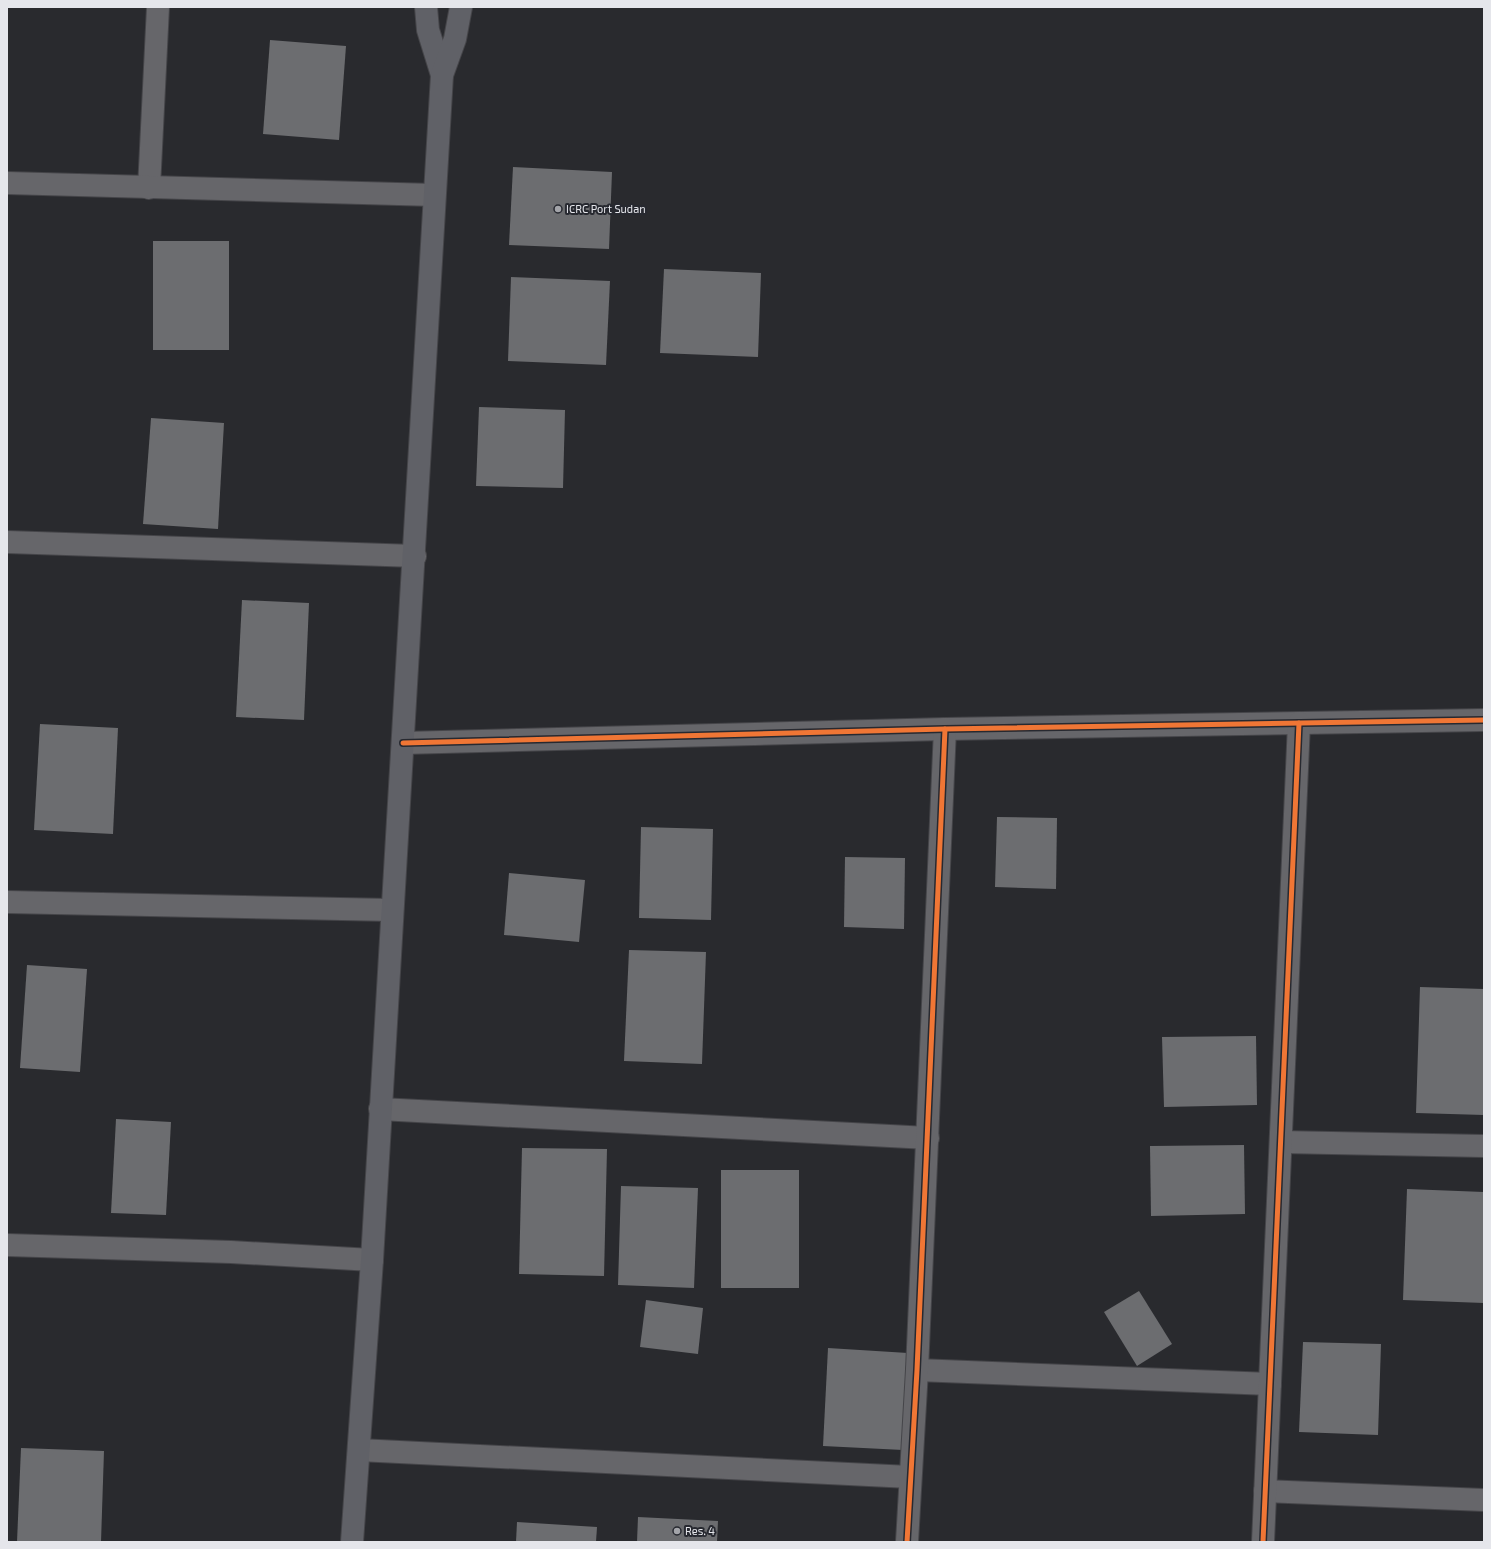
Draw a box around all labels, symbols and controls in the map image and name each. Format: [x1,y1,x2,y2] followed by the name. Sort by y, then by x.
[566,202,646,215] place label: ICRC Port Sudan
[553,204,563,214] marker: ICRC Port Sudan
[685,1524,715,1537] place label: Res. 4
[672,1526,682,1536] marker: Res. 4

